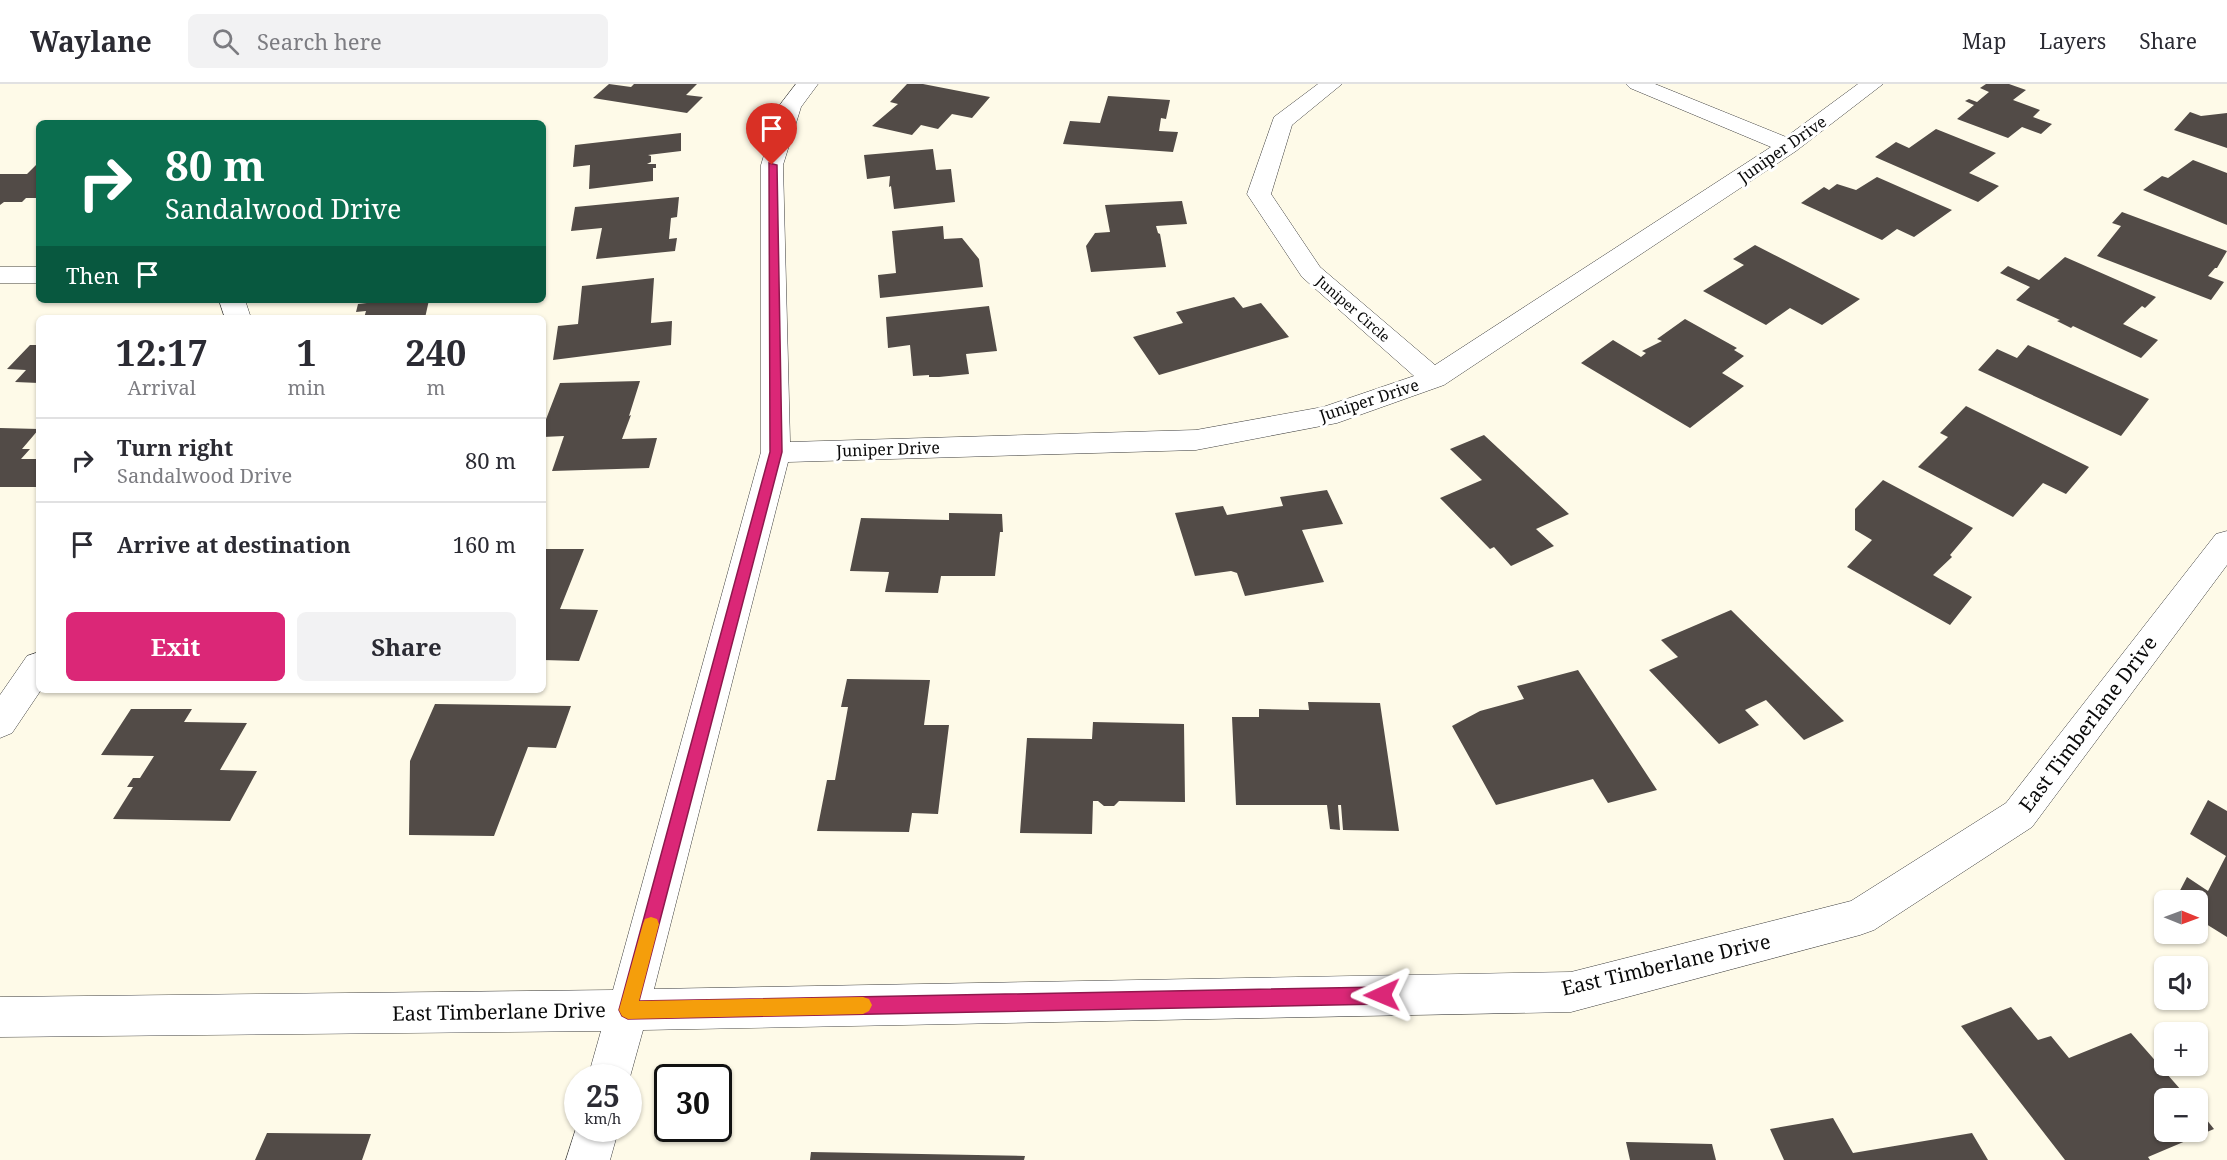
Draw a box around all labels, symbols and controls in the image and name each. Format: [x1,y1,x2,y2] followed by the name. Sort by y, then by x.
[188,14,608,68] search box
[30,22,152,60] text: Waylane
[209,25,242,58] icon: search
[257,26,382,56] text: Search here
[1962,27,2006,55] text: Map
[2039,27,2106,55] text: Layers
[2139,27,2197,55] text: Share
[746,103,797,165] pin
[1732,110,1831,188] street label: Juniper Drive
[755,112,788,145] icon: arrive
[165,136,265,193] text: 80 m
[66,144,144,222] icon: right
[165,190,402,227] text: Sandalwood Drive
[131,258,164,291] icon: arrive
[66,260,119,290] text: Then
[1312,271,1394,346] street label: Juniper Circle
[116,328,208,377] text: 12:17
[296,328,317,377] text: 1
[405,328,466,377] text: 240
[128,374,196,401] text: Arrival
[288,374,326,401] text: min
[426,374,445,401] text: m
[1315,374,1422,427] street label: Juniper Drive
[117,432,233,462] text: Turn right
[835,436,940,462] street label: Juniper Drive
[66,444,99,477] icon: right
[465,445,516,475] text: 80 m
[117,462,292,489] text: Sandalwood Drive
[66,528,99,561] icon: arrive
[117,529,351,559] text: Arrive at destination
[453,529,516,559] text: 160 m
[66,612,285,681] button: Exit
[297,612,516,681] button: Share
[2012,630,2163,817] street label: East Timberlane Drive
[2154,890,2208,944] north arrow
[2154,890,2208,1142] map controls
[1559,927,1773,1002] street label: East Timberlane Drive
[2154,956,2208,1010] button: sound
[1350,963,1414,1027] position arrow
[392,996,606,1027] street label: East Timberlane Drive
[2154,1022,2208,1076] button: +
[654,1064,732,1142] speed limit sign: 30
[586,1075,620,1116] text: 25
[2154,1088,2208,1142] button: −
[585,1108,621,1128] text: km/h

